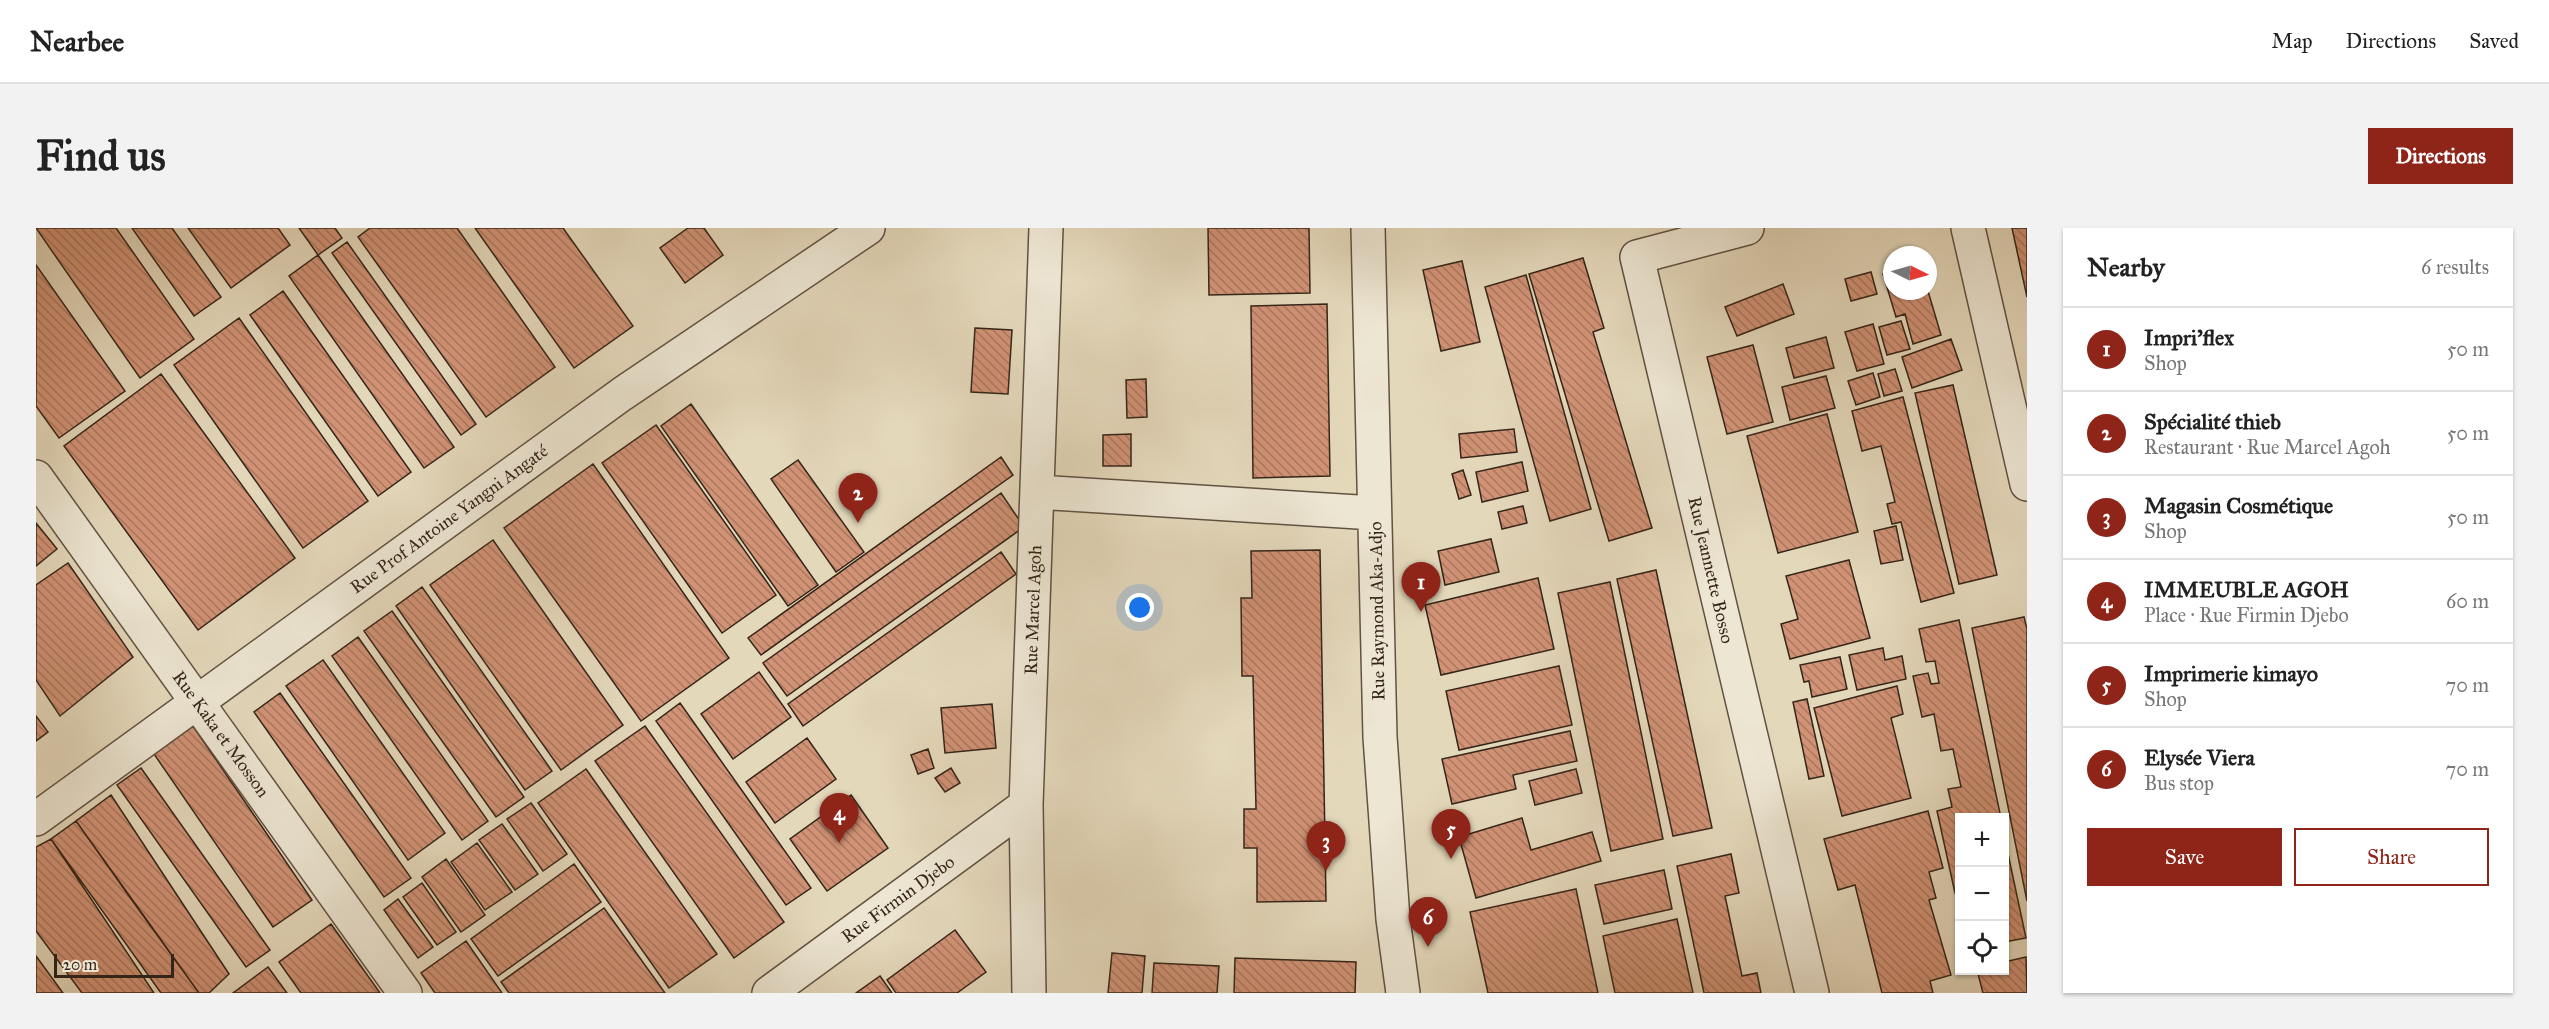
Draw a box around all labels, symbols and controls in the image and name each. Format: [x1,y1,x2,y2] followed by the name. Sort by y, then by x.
[30,24,124,59] text: Nearbee
[2272,28,2313,54] text: Map
[2346,28,2436,54] text: Directions
[2469,28,2519,54] text: Saved
[2368,128,2513,184] button: Directions
[36,130,166,182] text: Find us
[1883,246,1937,300] north arrow
[2087,251,2165,283] text: Nearby
[2421,255,2489,279] text: 6 results
[2144,324,2234,351] text: Impri'flex
[2103,337,2110,361] text: 1
[2447,337,2489,361] text: 50 m
[2144,351,2187,375] text: Shop
[2144,408,2281,435] text: Spécialité thieb
[2102,421,2111,445] text: 2
[2447,421,2489,445] text: 50 m
[2144,435,2391,459] text: Restaurant · Rue Marcel Agoh
[346,440,553,599] street label: Rue Prof Antoine Yangni Angaté
[838,474,878,523] pin: 2
[2144,492,2333,519] text: Magasin Cosmétique
[1682,494,1739,646] street label: Rue Jeannette Bosso
[2103,505,2111,529] text: 3
[2447,505,2489,529] text: 50 m
[2144,519,2187,543] text: Shop
[1364,521,1390,701] street label: Rue Raymond Aka-Adjo
[1020,545,1047,675] street label: Rue Marcel Agoh
[1402,562,1440,612] pin: 1
[2144,576,2349,603] text: IMMEUBLE AGOH
[2101,589,2112,613] text: 4
[2446,589,2489,613] text: 60 m
[1125,593,1154,622] your location
[2144,603,2349,627] text: Place · Rue Firmin Djebo
[2144,660,2318,687] text: Imprimerie kimayo
[168,666,274,802] street label: Rue Kaka et Mosson
[2102,673,2111,697] text: 5
[2446,673,2489,697] text: 70 m
[2144,687,2187,711] text: Shop
[2144,744,2255,771] text: Elysée Viera
[2101,757,2112,781] text: 6
[2446,757,2489,781] text: 70 m
[2144,771,2214,795] text: Bus stop
[820,794,858,843] pin: 4
[1432,810,1470,859] pin: 5
[1955,813,2009,975] map controls
[1955,813,2009,867] button: +
[1306,822,1346,871] pin: 3
[2087,828,2282,886] button: Save
[2294,828,2489,886] button: Share
[837,851,959,947] street label: Rue Firmin Djebo
[1955,867,2009,921] button: −
[1408,898,1448,947] pin: 6
[1955,921,2009,975] button: locate
[54,951,174,978] scale bar
[63,955,97,974] text: 20 m

